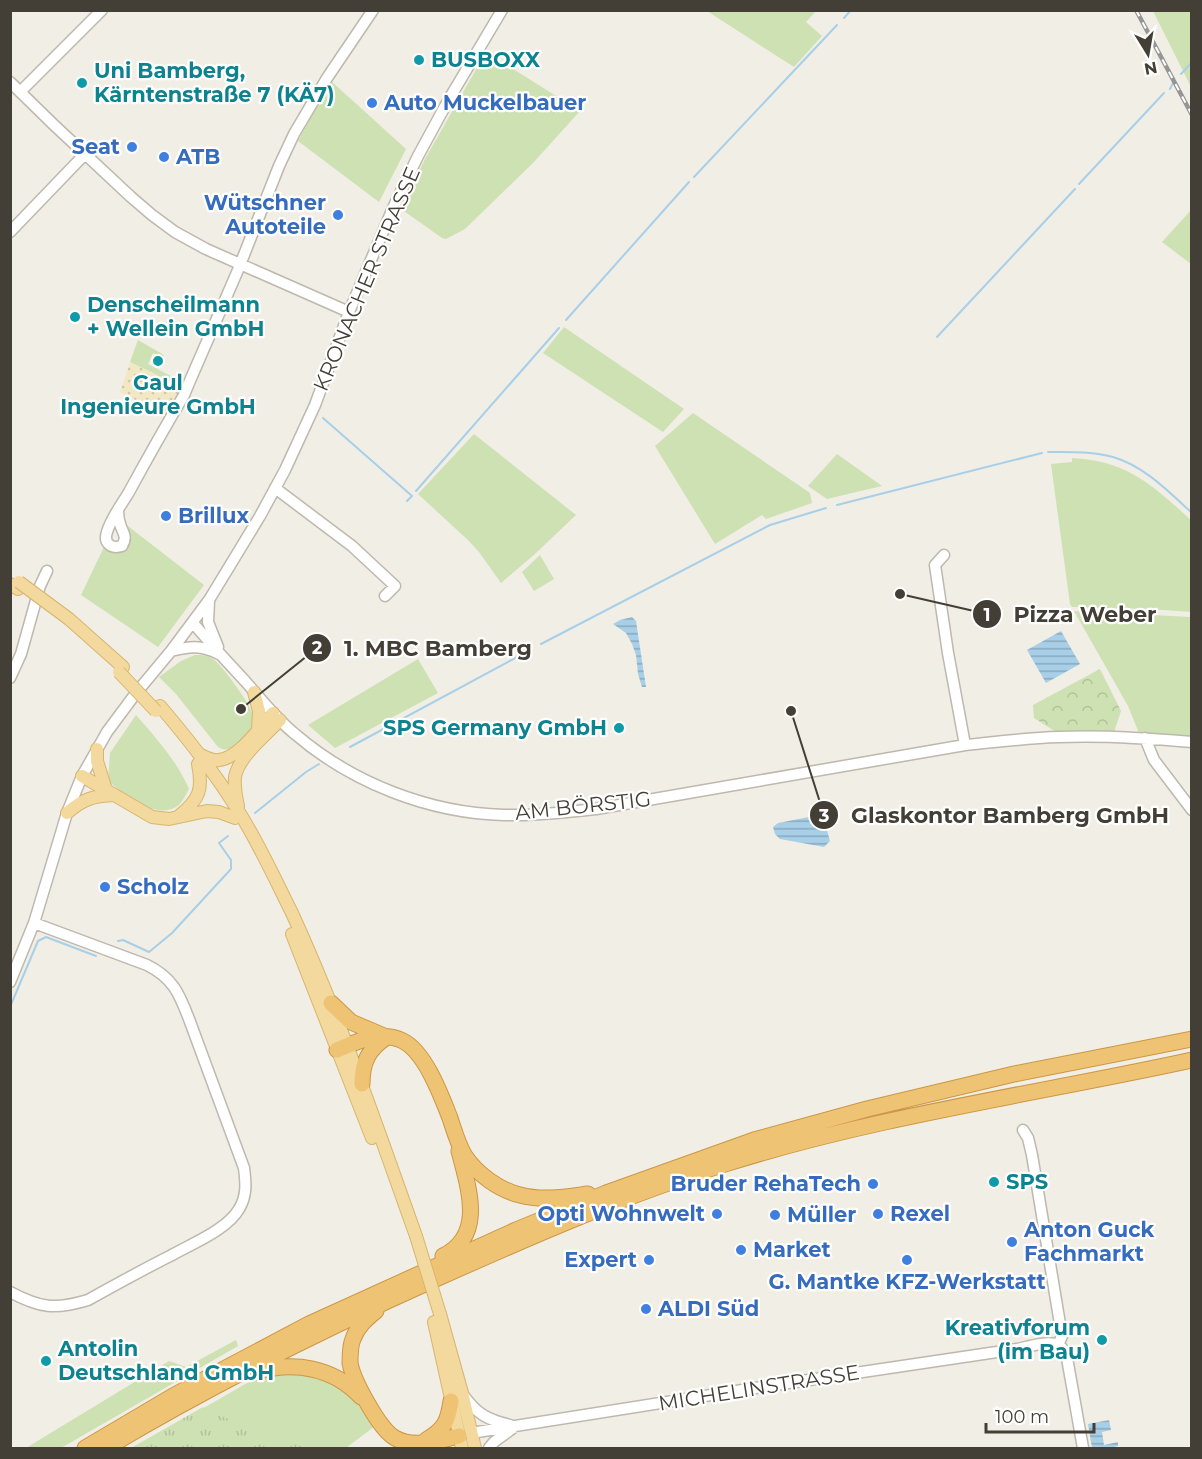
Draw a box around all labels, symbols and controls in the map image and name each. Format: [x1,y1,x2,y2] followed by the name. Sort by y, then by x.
[1118,24,1178,84] north arrow
[431,47,540,72] place label: BUSBOXX
[412,53,426,67] marker: BUSBOXX
[94,58,334,107] place label: Uni Bamberg, Kärntenstraße 7 (KÄ7)
[1143,58,1159,79] text: N
[75,76,89,90] marker: Uni Bamberg, Kärntenstraße 7 (KÄ7)
[383,90,586,115] place label: Auto Muckelbauer
[365,96,379,110] marker: Auto Muckelbauer
[72,134,120,159] place label: Seat
[125,140,139,154] marker: Seat
[175,144,220,169] place label: ATB
[157,150,171,164] marker: ATB
[308,163,425,395] street label: KRONACHER STRASSE
[204,190,326,239] place label: Wütschner Autoteile
[331,208,345,222] marker: Wütschner Autoteile
[87,292,264,341] place label: Denscheilmann + Wellein GmbH
[68,310,82,324] marker: Denscheilmann + Wellein GmbH
[151,354,165,368] marker: Gaul Ingenieure GmbH
[60,370,256,419] place label: Gaul Ingenieure GmbH
[178,503,249,528] place label: Brillux
[159,509,173,523] marker: Brillux
[972,594,1169,634] callout: Pizza Weber
[1013,601,1157,628] text: Pizza Weber
[983,604,991,626] text: 1
[302,628,544,668] callout: 1. MBC Bamberg
[344,635,532,662] text: 1. MBC Bamberg
[312,637,323,659] text: 2
[383,715,607,740] place label: SPS Germany GmbH
[612,721,626,735] marker: SPS Germany GmbH
[514,786,652,825] street label: AM BÖRSTIG
[809,795,1181,835] callout: Glaskontor Bamberg GmbH
[851,802,1169,829] text: Glaskontor Bamberg GmbH
[818,805,830,827] text: 3
[117,874,189,899] place label: Scholz
[98,880,112,894] marker: Scholz
[1006,1169,1048,1194] place label: SPS
[671,1171,861,1196] place label: Bruder RehaTech
[987,1175,1001,1189] marker: SPS
[866,1177,880,1191] marker: Bruder RehaTech
[537,1201,705,1226] place label: Opti Wohnwelt
[890,1201,950,1226] place label: Rexel
[787,1202,856,1227] place label: Müller
[710,1207,724,1221] marker: Opti Wohnwelt
[871,1207,885,1221] marker: Rexel
[768,1208,782,1222] marker: Müller
[1023,1217,1155,1266] place label: Anton Guck Fachmarkt
[1005,1235,1019,1249] marker: Anton Guck Fachmarkt
[753,1237,831,1262] place label: Market
[734,1243,748,1257] marker: Market
[564,1247,637,1272] place label: Expert
[642,1253,656,1267] marker: Expert
[900,1253,914,1267] marker: G. Mantke KFZ-Werkstatt
[768,1269,1046,1294] place label: G. Mantke KFZ-Werkstatt
[657,1296,759,1321] place label: ALDI Süd
[639,1302,653,1316] marker: ALDI Süd
[945,1315,1090,1364] place label: Kreativforum (im Bau)
[1095,1333,1109,1347] marker: Kreativforum (im Bau)
[57,1336,274,1385] place label: Antolin Deutschland GmbH
[39,1354,53,1368] marker: Antolin Deutschland GmbH
[657,1359,861,1416] street label: MICHELINSTRASSE
[986,1396,1094,1434] scale bar
[995,1406,1049,1428] text: 100 m

